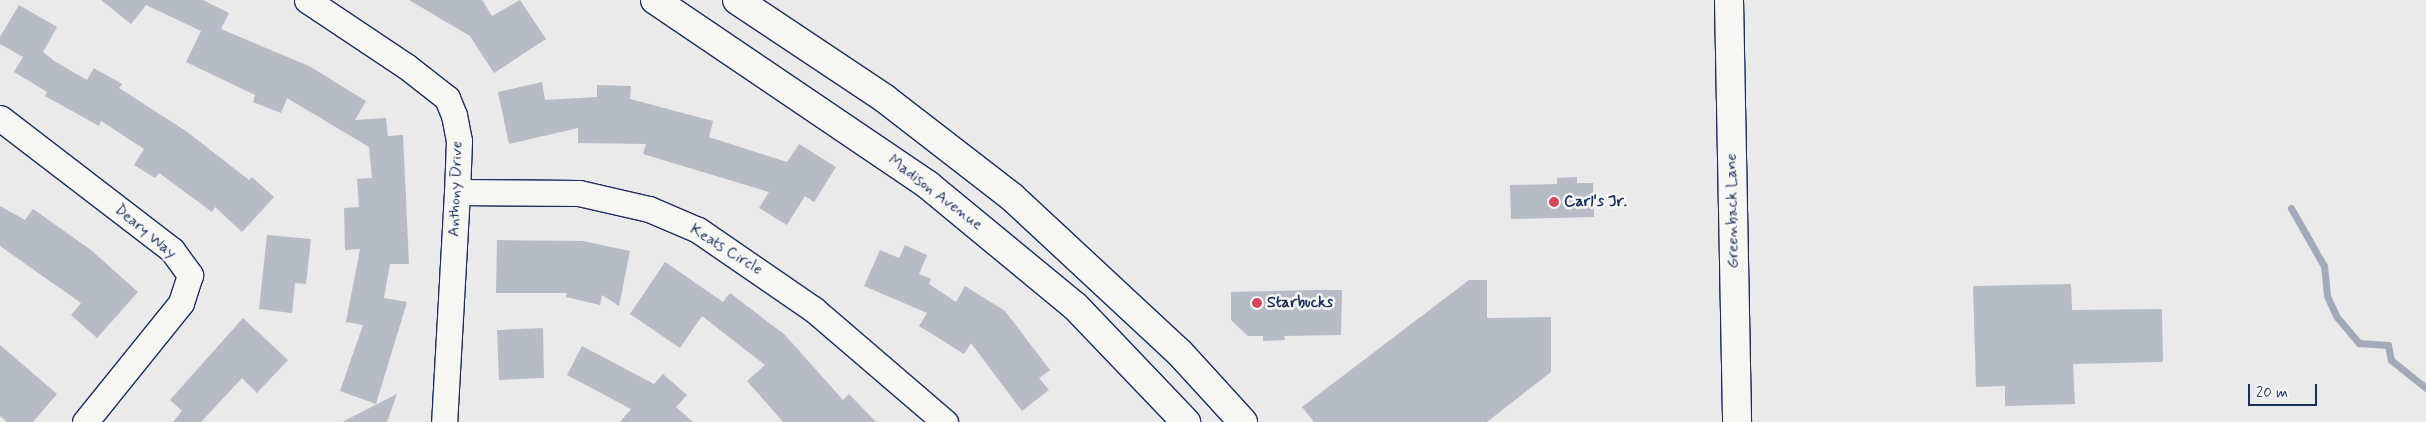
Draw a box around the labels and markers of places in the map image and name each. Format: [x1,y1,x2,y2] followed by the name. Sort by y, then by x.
[1564,192,1628,212] place label: Carl's Jr.
[1548,196,1560,208] marker: Carl's Jr.
[1267,293,1333,313] place label: Starbucks
[1251,297,1263,309] marker: Starbucks

